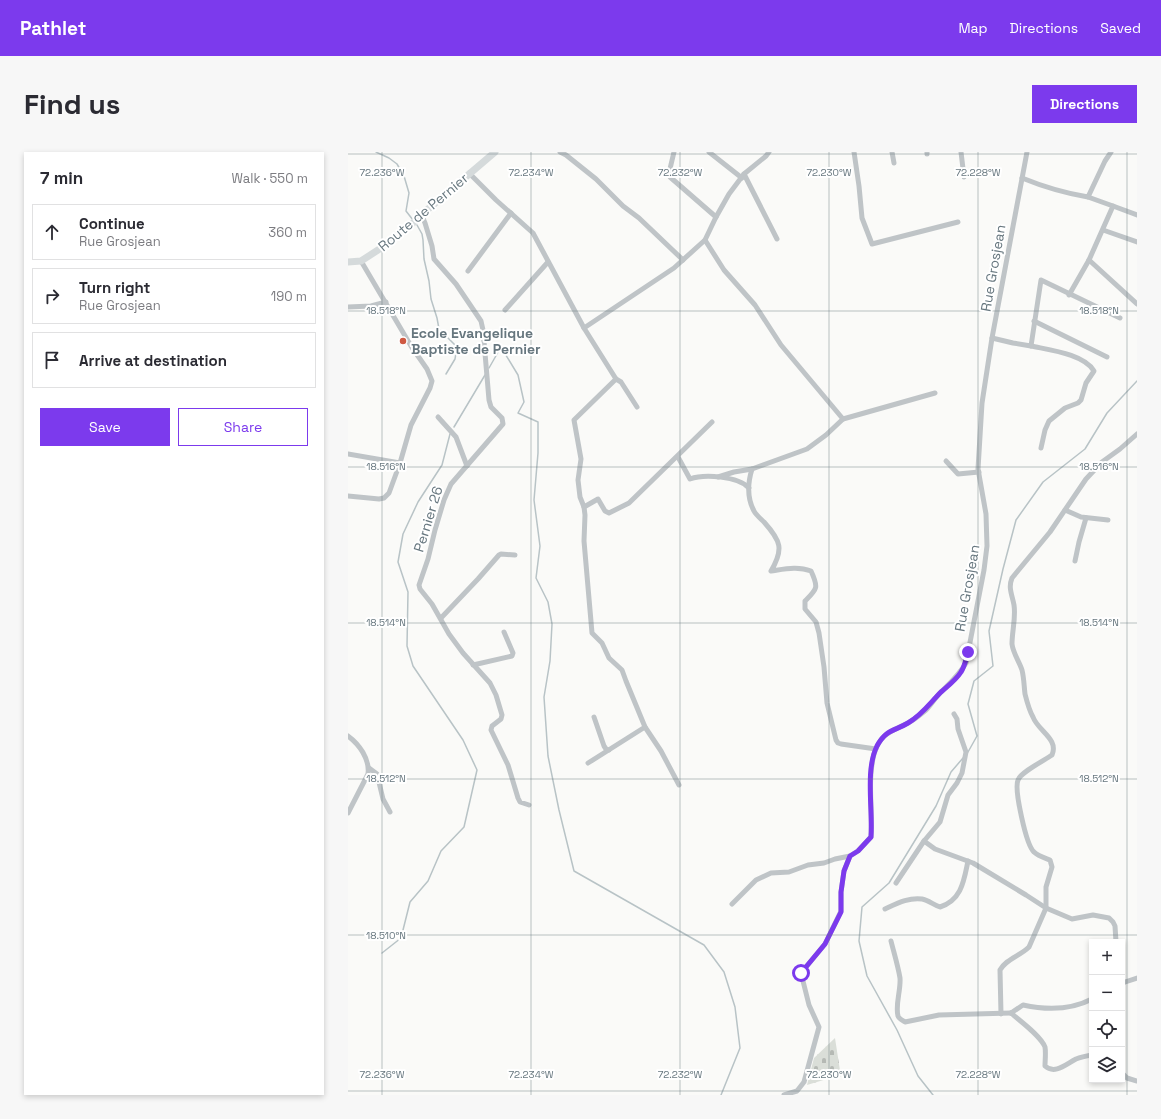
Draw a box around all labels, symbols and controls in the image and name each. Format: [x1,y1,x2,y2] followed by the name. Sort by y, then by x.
[20,16,86,41] text: Pathlet
[958,19,988,37] text: Map
[1010,19,1078,37] text: Directions
[1100,19,1141,37] text: Saved
[1032,85,1137,123] button: Directions
[24,86,121,122] text: Find us
[360,166,405,179] text: 72.236°W
[509,166,554,179] text: 72.234°W
[658,166,703,179] text: 72.232°W
[806,166,852,179] text: 72.230°W
[956,166,1001,179] text: 72.228°W
[40,167,83,189] text: 7 min
[374,169,472,255] street label: Route de Pernier
[232,170,308,187] text: Walk · 550 m
[79,214,145,233] text: Continue
[41,221,63,243] icon: ahead
[976,223,1010,313] street label: Rue Grosjean
[268,224,307,241] text: 360 m
[79,233,161,250] text: Rue Grosjean
[79,278,150,297] text: Turn right
[41,285,63,307] icon: right
[271,288,307,305] text: 190 m
[79,297,161,314] text: Rue Grosjean
[366,304,406,317] text: 18.518°N
[1079,304,1119,317] text: 18.518°N
[411,324,541,358] place label: Ecole Evangelique Baptiste de Pernier
[398,336,408,346] marker: Ecole Evangelique Baptiste de Pernier
[41,349,63,371] icon: arrive
[79,351,227,370] text: Arrive at destination
[40,408,170,446] button: Save
[178,408,308,446] button: Share
[366,460,406,473] text: 18.516°N
[1079,460,1119,473] text: 18.516°N
[409,484,447,554] street label: Pernier 26
[950,543,984,633] street label: Rue Grosjean
[366,616,406,629] text: 18.514°N
[1079,616,1119,629] text: 18.514°N
[959,643,977,661] route end
[366,772,406,785] text: 18.512°N
[1079,772,1119,785] text: 18.512°N
[366,929,406,942] text: 18.510°N
[1089,939,1125,1083] map controls
[1089,939,1125,975] button: +
[792,964,810,982] route start
[1089,975,1125,1011] button: −
[1089,1011,1125,1047] button: locate
[1089,1047,1125,1083] button: layers
[360,1068,405,1081] text: 72.236°W
[509,1068,554,1081] text: 72.234°W
[658,1068,703,1081] text: 72.232°W
[806,1068,852,1081] text: 72.230°W
[956,1068,1001,1081] text: 72.228°W

